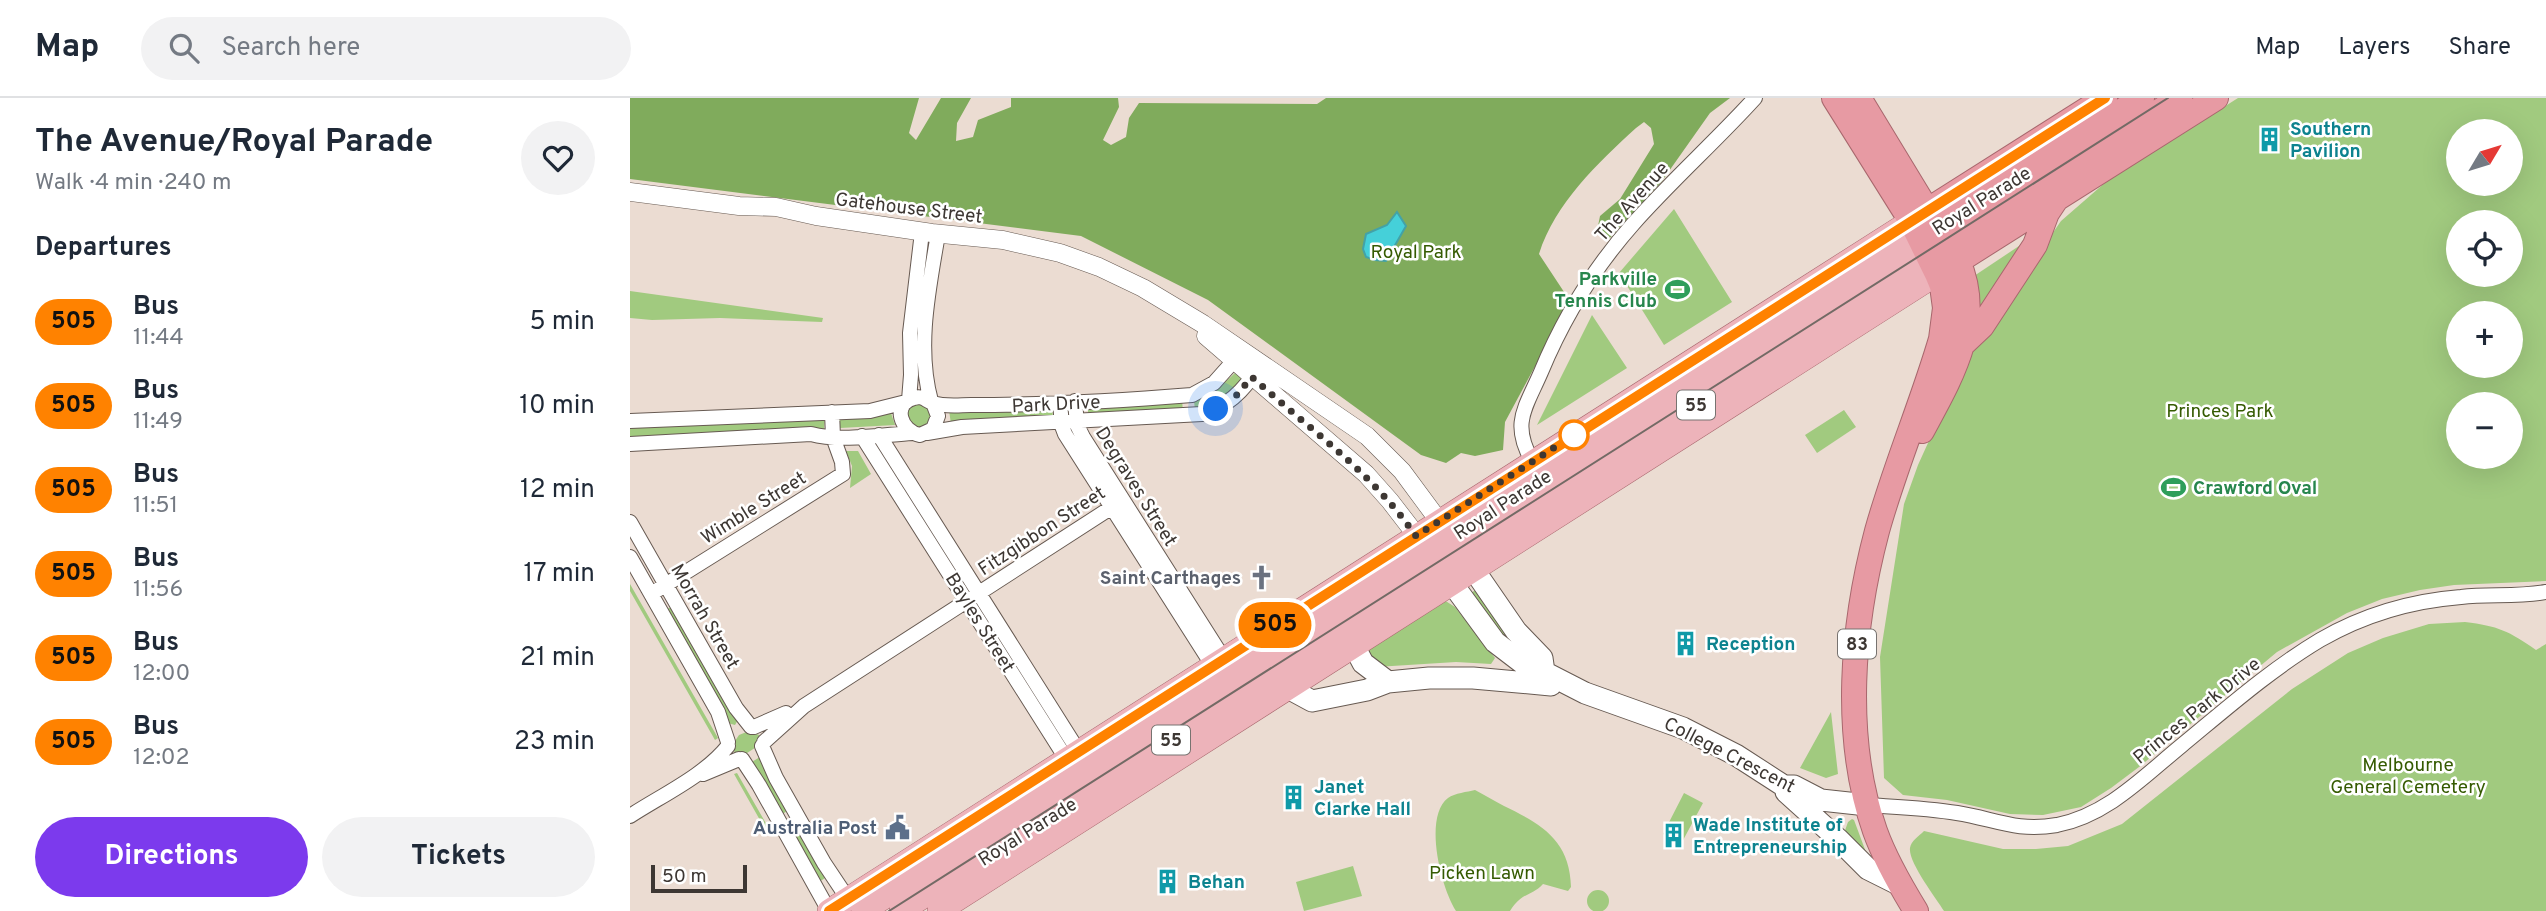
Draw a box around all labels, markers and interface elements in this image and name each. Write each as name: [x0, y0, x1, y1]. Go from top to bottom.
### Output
search box: [141, 17, 631, 80]
text: Map: [35, 27, 99, 69]
icon: search: [165, 29, 203, 67]
text: Search here: [221, 32, 360, 65]
text: Map: [2255, 33, 2300, 63]
text: Layers: [2338, 33, 2410, 63]
text: Share: [2448, 33, 2511, 63]
place label: Southern Pavilion: [2290, 118, 2371, 164]
north arrow: [2446, 119, 2524, 196]
map controls: [2446, 119, 2523, 469]
button: heart: [521, 121, 595, 195]
text: The Avenue/Royal Parade: [35, 122, 433, 164]
building icon: Southern Pavilion: [2256, 125, 2284, 153]
street label: The Avenue: [1590, 157, 1675, 247]
street label: Royal Parade: [1928, 162, 2036, 241]
text: Walk · 4 min · 240 m: [35, 169, 231, 198]
street label: Gatehouse Street: [834, 188, 984, 230]
button: locate: [2446, 210, 2523, 287]
text: Departures: [35, 232, 172, 265]
park label: Royal Park: [1371, 241, 1462, 265]
place label: Parkville Tennis Club: [1555, 268, 1657, 314]
sports icon: Parkville Tennis Club: [1663, 275, 1691, 303]
text: Bus: [133, 291, 179, 324]
button: +: [2446, 301, 2523, 378]
text: 5 min: [529, 306, 595, 339]
text: 505: [51, 307, 96, 337]
text: 11:44: [133, 324, 184, 353]
text: Bus: [133, 375, 179, 408]
text: 10 min: [519, 390, 595, 423]
road number: 55: [1677, 390, 1715, 419]
text: 505: [51, 391, 96, 421]
street label: Park Drive: [1011, 391, 1101, 419]
your location: [1198, 391, 1233, 426]
button: −: [2446, 392, 2523, 469]
park label: Princes Park: [2166, 400, 2274, 424]
text: 11:49: [133, 408, 183, 437]
unlabelled marker: [1559, 420, 1589, 450]
street label: Degraves Street: [1089, 423, 1182, 551]
text: Bus: [133, 459, 179, 492]
street label: Royal Parade: [1450, 465, 1557, 546]
street label: Wimble Street: [697, 467, 811, 551]
sports icon: Crawford Oval: [2159, 473, 2187, 501]
text: 12 min: [520, 474, 595, 507]
text: 505: [51, 475, 96, 505]
place label: Crawford Oval: [2193, 477, 2317, 501]
street label: Fitzgibbon Street: [974, 482, 1110, 582]
text: 11:51: [133, 492, 178, 521]
text: Bus: [133, 543, 179, 576]
text: 17 min: [523, 558, 595, 591]
text: 505: [51, 559, 96, 589]
street label: Morrah Street: [664, 560, 744, 674]
church icon: Saint Carthages: [1247, 563, 1275, 591]
place label: Saint Carthages: [1100, 567, 1241, 591]
street label: Bayles Street: [939, 569, 1020, 677]
text: 11:56: [133, 576, 183, 605]
line badge: 505: [1235, 602, 1315, 648]
text: 505: [1252, 610, 1298, 640]
text: Bus: [133, 627, 179, 660]
building icon: Reception: [1672, 629, 1700, 657]
road number: 83: [1838, 630, 1876, 658]
place label: Reception: [1706, 633, 1795, 657]
text: 21 min: [520, 642, 595, 675]
text: 505: [51, 643, 96, 673]
street label: Princes Park Drive: [2129, 653, 2266, 770]
text: 12:00: [133, 660, 190, 689]
text: Bus: [133, 711, 179, 744]
street label: College Crescent: [1659, 712, 1799, 799]
text: 23 min: [514, 726, 595, 759]
road number: 55: [1152, 726, 1190, 754]
text: 505: [51, 727, 96, 757]
text: 12:02: [133, 744, 190, 773]
park label: Melbourne General Cemetery: [2330, 754, 2486, 800]
place label: Janet Clarke Hall: [1314, 776, 1411, 822]
building icon: Janet Clarke Hall: [1280, 783, 1308, 811]
street label: Royal Parade: [974, 793, 1082, 872]
public building icon: Australia Post: [883, 813, 911, 841]
place label: Wade Institute of Entrepreneurship: [1693, 814, 1847, 860]
button: Directions: [35, 817, 308, 897]
button: Tickets: [322, 817, 595, 897]
place label: Australia Post: [753, 817, 877, 841]
building icon: Wade Institute of Entrepreneurship: [1659, 821, 1687, 849]
scale bar: [651, 862, 747, 894]
park label: Picken Lawn: [1429, 862, 1535, 886]
text: 50 m: [662, 865, 707, 889]
building icon: Behan: [1154, 867, 1182, 895]
place label: Behan: [1188, 871, 1245, 895]

